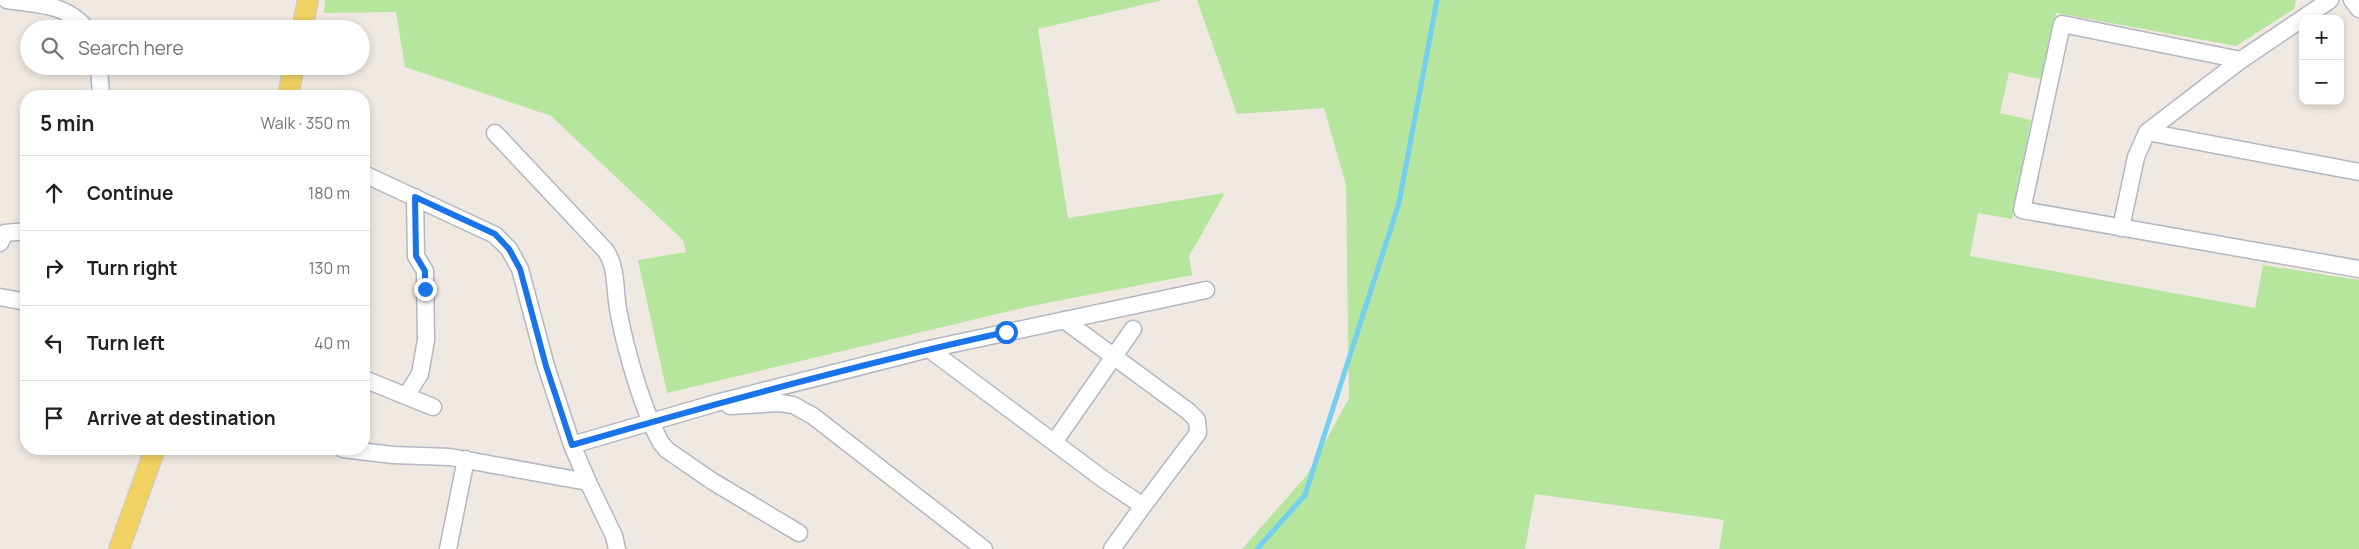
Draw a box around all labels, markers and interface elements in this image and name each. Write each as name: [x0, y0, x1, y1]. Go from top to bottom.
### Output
map controls: [2299, 15, 2344, 105]
button: +: [2299, 15, 2344, 60]
search box: [20, 20, 370, 75]
icon: search: [38, 34, 66, 62]
text: Search here: [78, 35, 184, 61]
button: −: [2299, 60, 2344, 105]
text: 5 min: [40, 109, 94, 137]
text: Walk · 350 m: [261, 112, 350, 134]
icon: ahead: [40, 179, 68, 207]
text: Continue: [87, 180, 173, 206]
text: 180 m: [308, 182, 350, 204]
icon: right: [40, 254, 68, 282]
text: Turn right: [87, 255, 177, 281]
text: 130 m: [308, 257, 350, 279]
route end: [414, 278, 437, 301]
route start: [995, 321, 1018, 344]
icon: left: [40, 329, 68, 357]
text: Turn left: [87, 330, 165, 356]
text: 40 m: [314, 332, 350, 354]
icon: arrive: [40, 404, 68, 432]
text: Arrive at destination: [87, 405, 276, 431]

